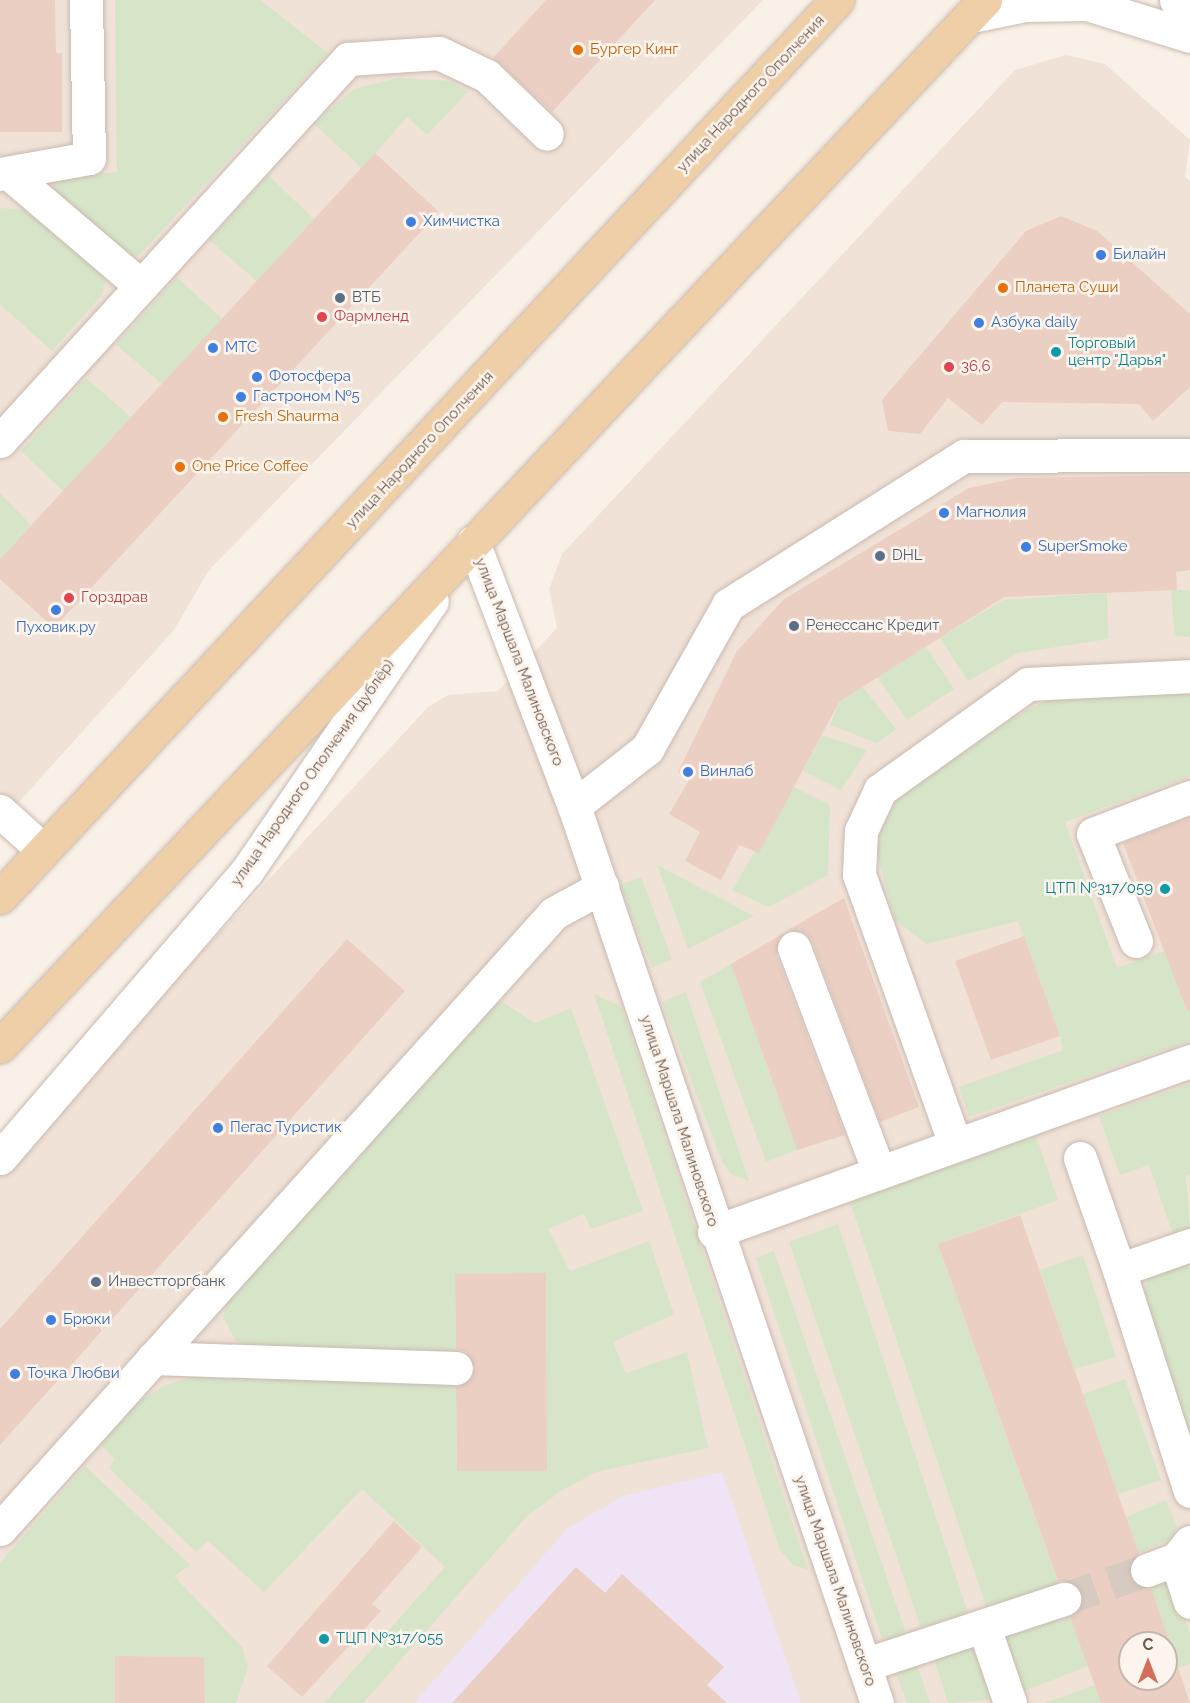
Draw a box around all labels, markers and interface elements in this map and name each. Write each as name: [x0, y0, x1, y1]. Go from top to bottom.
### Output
street label: улица Народного Ополчения: [674, 12, 828, 176]
place label: Бургер Кинг: [590, 41, 678, 59]
marker: Бургер Кинг: [571, 43, 585, 57]
place label: Химчистка: [423, 213, 500, 231]
marker: Химчистка: [404, 215, 418, 229]
place label: Билайн: [1113, 246, 1166, 264]
marker: Билайн: [1094, 248, 1108, 262]
place label: Планета Суши: [1015, 279, 1118, 297]
marker: Планета Суши: [996, 281, 1010, 295]
place label: ВТБ: [352, 289, 381, 307]
marker: ВТБ: [333, 291, 347, 305]
place label: Фармленд: [334, 308, 409, 326]
marker: Фармленд: [315, 310, 329, 324]
place label: Азбука daily: [991, 314, 1078, 332]
marker: Азбука daily: [972, 316, 986, 330]
place label: Торговый центр "Дарья": [1068, 334, 1166, 369]
place label: МТС: [225, 339, 257, 357]
marker: МТС: [206, 341, 220, 355]
marker: Торговый центр "Дарья": [1049, 345, 1063, 359]
place label: 36,6: [961, 358, 990, 376]
marker: 36,6: [942, 360, 956, 374]
place label: Фотосфера: [269, 368, 351, 386]
street label: улица Народного Ополчения: [343, 368, 497, 532]
marker: Фотосфера: [250, 370, 264, 384]
place label: Гастроном №5: [253, 388, 360, 406]
marker: Гастроном №5: [234, 390, 248, 404]
place label: Fresh Shaurma: [235, 408, 339, 426]
marker: Fresh Shaurma: [216, 410, 230, 424]
place label: One Price Coffee: [192, 458, 308, 476]
marker: One Price Coffee: [173, 460, 187, 474]
place label: Магнолия: [956, 504, 1026, 522]
marker: Магнолия: [937, 506, 951, 520]
place label: SuperSmoke: [1038, 538, 1128, 556]
marker: SuperSmoke: [1019, 540, 1033, 554]
place label: DHL: [892, 547, 923, 565]
marker: DHL: [873, 549, 887, 563]
street label: улица Маршала Малиновского: [471, 555, 567, 769]
place label: Горздрав: [81, 589, 148, 607]
marker: Горздрав: [62, 591, 76, 605]
marker: Пуховик.ру: [49, 603, 63, 617]
place label: Ренессанс Кредит: [806, 617, 939, 635]
place label: Пуховик.ру: [16, 619, 96, 637]
marker: Ренессанс Кредит: [787, 619, 801, 633]
street label: улица Народного Ополчения (дублёр): [228, 656, 398, 890]
place label: Винлаб: [700, 763, 753, 781]
marker: Винлаб: [681, 765, 695, 779]
place label: ЦТП №317/059: [1044, 880, 1153, 898]
marker: ЦТП №317/059: [1158, 882, 1172, 896]
street label: улица Маршала Малиновского: [636, 1013, 722, 1229]
place label: Пегас Туристик: [230, 1119, 342, 1137]
marker: Пегас Туристик: [211, 1121, 225, 1135]
place label: Инвестторгбанк: [108, 1273, 226, 1291]
marker: Инвестторгбанк: [89, 1275, 103, 1289]
place label: Брюки: [63, 1311, 110, 1329]
marker: Брюки: [44, 1313, 58, 1327]
place label: Точка Любви: [27, 1365, 120, 1383]
marker: Точка Любви: [8, 1367, 22, 1381]
street label: улица Маршала Малиновского: [790, 1473, 880, 1689]
place label: ТЦП №317/055: [336, 1630, 444, 1648]
north arrow: [1118, 1631, 1178, 1691]
marker: ТЦП №317/055: [317, 1632, 331, 1646]
text: С: [1143, 1635, 1153, 1654]

